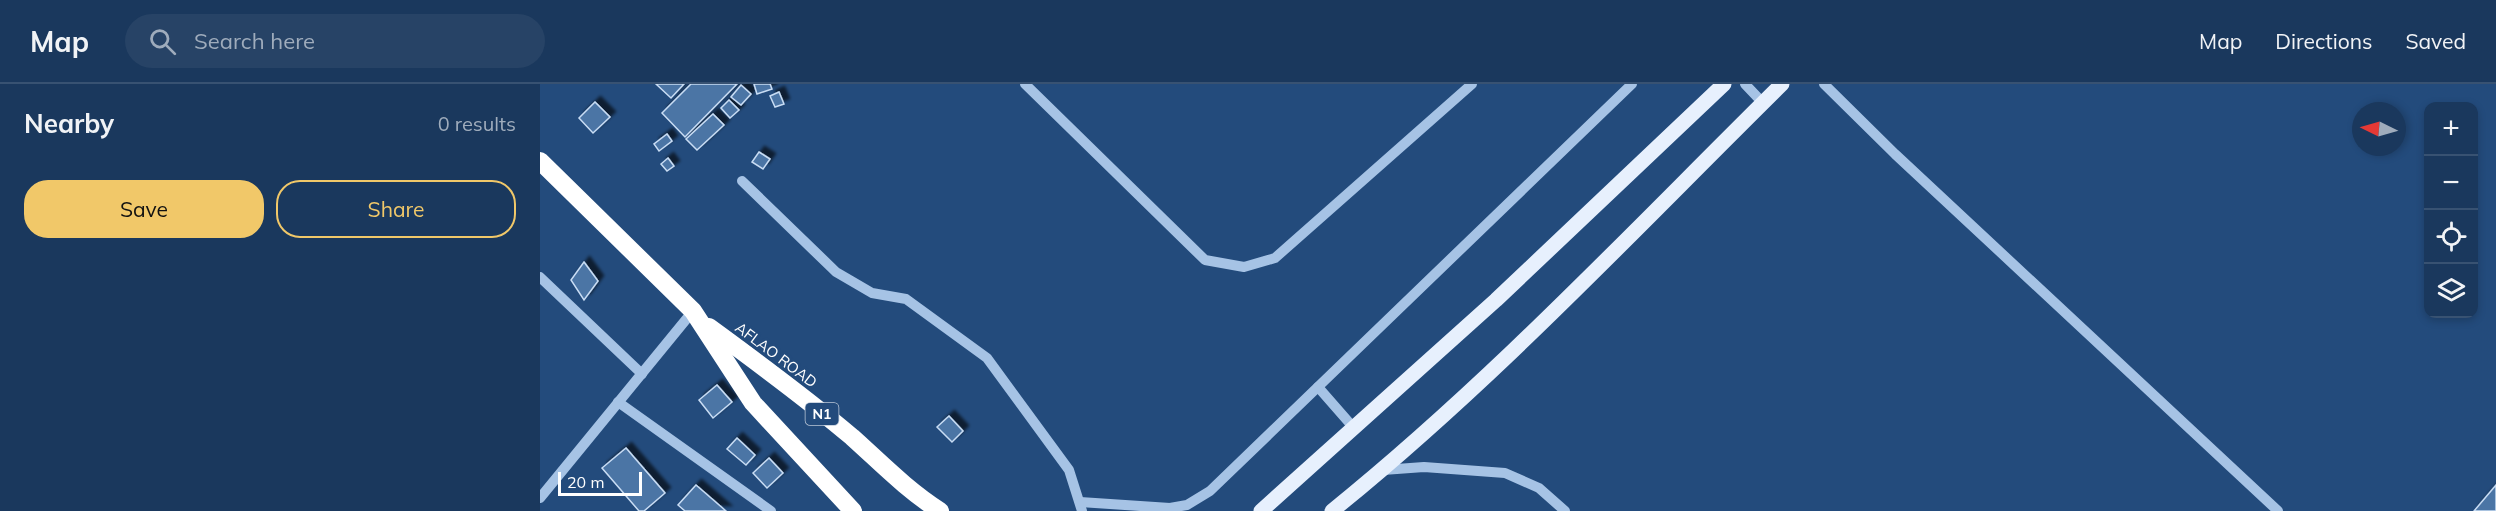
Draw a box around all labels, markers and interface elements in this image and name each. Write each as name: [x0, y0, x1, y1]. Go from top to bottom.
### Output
search box: [125, 14, 545, 68]
text: Map: [30, 24, 89, 59]
icon: search: [146, 25, 179, 58]
text: Search here: [194, 27, 315, 55]
text: Map: [2199, 28, 2242, 54]
text: Directions: [2275, 28, 2372, 54]
text: Saved: [2405, 28, 2466, 54]
north arrow: [2352, 102, 2406, 156]
map controls: [2424, 102, 2478, 318]
button: +: [2424, 102, 2478, 156]
text: Nearby: [24, 107, 114, 140]
text: 0 results: [438, 111, 516, 136]
button: −: [2424, 156, 2478, 210]
button: Save: [24, 180, 264, 238]
button: Share: [276, 180, 516, 238]
button: locate: [2424, 210, 2478, 264]
button: layers: [2424, 264, 2478, 318]
street label: AFLAO ROAD: [732, 318, 821, 392]
road number: N1: [806, 403, 838, 425]
scale bar: [558, 469, 642, 496]
text: 20 m: [567, 472, 604, 492]

